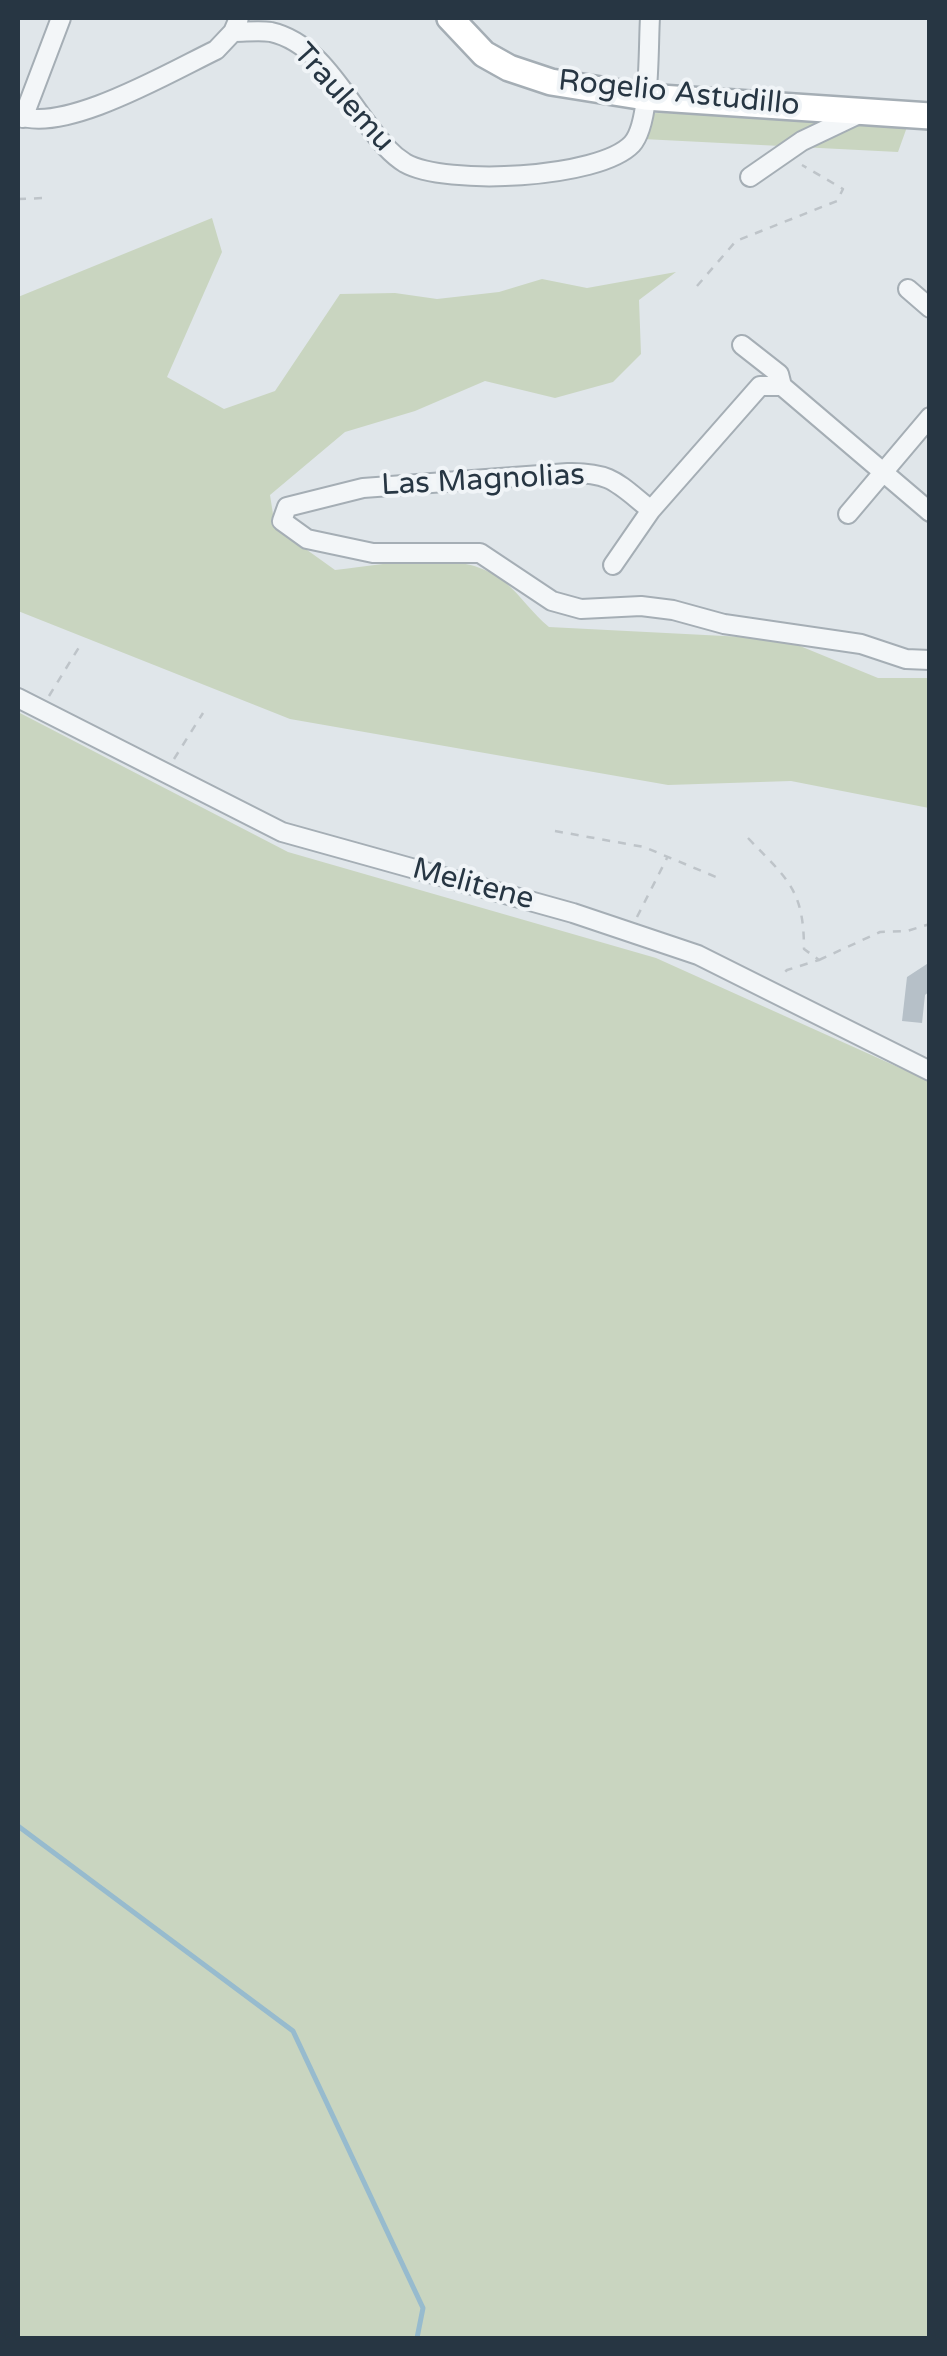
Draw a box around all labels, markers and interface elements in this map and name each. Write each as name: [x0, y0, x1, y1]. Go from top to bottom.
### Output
street label: Traulemu: [285, 36, 401, 160]
street label: Rogelio Astudillo: [557, 63, 801, 125]
street label: Las Magnolias: [380, 458, 586, 504]
street label: Melitene: [408, 852, 538, 918]

